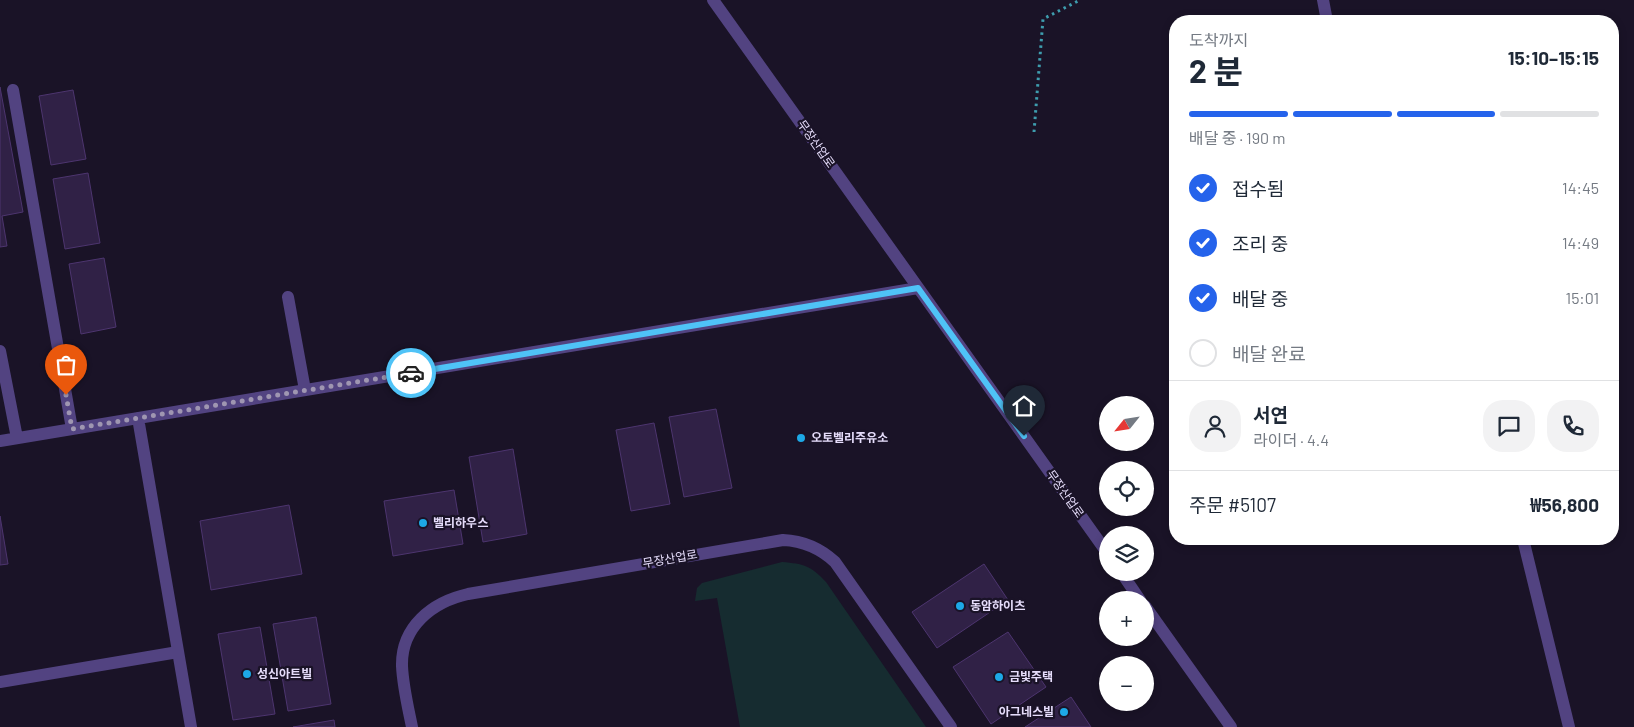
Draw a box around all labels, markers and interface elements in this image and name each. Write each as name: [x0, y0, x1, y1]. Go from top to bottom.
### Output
text: 도착까지: [1189, 30, 1248, 49]
text: 15:10–15:15: [1508, 46, 1599, 69]
text: 2 분: [1189, 51, 1243, 89]
street label: 무장산업로: [795, 117, 838, 170]
text: 배달 중 · 190 m: [1189, 128, 1286, 147]
icon: check: [1189, 174, 1217, 202]
text: 접수됨: [1232, 177, 1284, 200]
text: 14:45: [1562, 178, 1599, 197]
icon: check: [1189, 229, 1217, 257]
text: 조리 중: [1232, 232, 1288, 255]
text: 14:49: [1562, 233, 1599, 252]
icon: check: [1189, 284, 1217, 312]
text: 배달 중: [1232, 287, 1288, 310]
text: 15:01: [1566, 288, 1599, 307]
text: 배달 완료: [1232, 342, 1306, 365]
pin: [45, 344, 87, 395]
courier: [386, 348, 436, 398]
icon: bag: [52, 351, 80, 379]
icon: car: [397, 359, 425, 387]
pin: [1003, 385, 1045, 436]
icon: home: [1010, 392, 1038, 420]
north arrow: [1099, 396, 1154, 451]
map controls: [1099, 396, 1154, 711]
button: person: [1189, 400, 1241, 452]
button: chat: [1483, 400, 1535, 452]
button: phone: [1547, 400, 1599, 452]
text: 서연: [1253, 403, 1288, 426]
place label: 오토벨리주유소: [811, 430, 888, 444]
text: 라이더 · 4.4: [1253, 430, 1329, 449]
marker: 오토벨리주유소: [795, 432, 807, 444]
button: locate: [1099, 461, 1154, 516]
street label: 무장산업로: [1044, 467, 1087, 520]
text: 주문 #5107: [1189, 493, 1276, 516]
text: ₩56,800: [1530, 493, 1599, 516]
place label: 벨리하우스: [433, 515, 488, 529]
marker: 벨리하우스: [417, 517, 429, 529]
button: layers: [1099, 526, 1154, 581]
street label: 무장산업로: [641, 546, 698, 570]
button: +: [1099, 591, 1154, 646]
place label: 동암하이츠: [970, 598, 1025, 612]
marker: 동암하이츠: [954, 600, 966, 612]
button: −: [1099, 656, 1154, 711]
place label: 성신아트빌: [257, 666, 312, 680]
marker: 성신아트빌: [241, 668, 253, 680]
place label: 금빛주택: [1009, 669, 1053, 683]
marker: 금빛주택: [993, 671, 1005, 683]
place label: 아그네스빌: [999, 704, 1054, 718]
marker: 아그네스빌: [1058, 706, 1070, 718]

